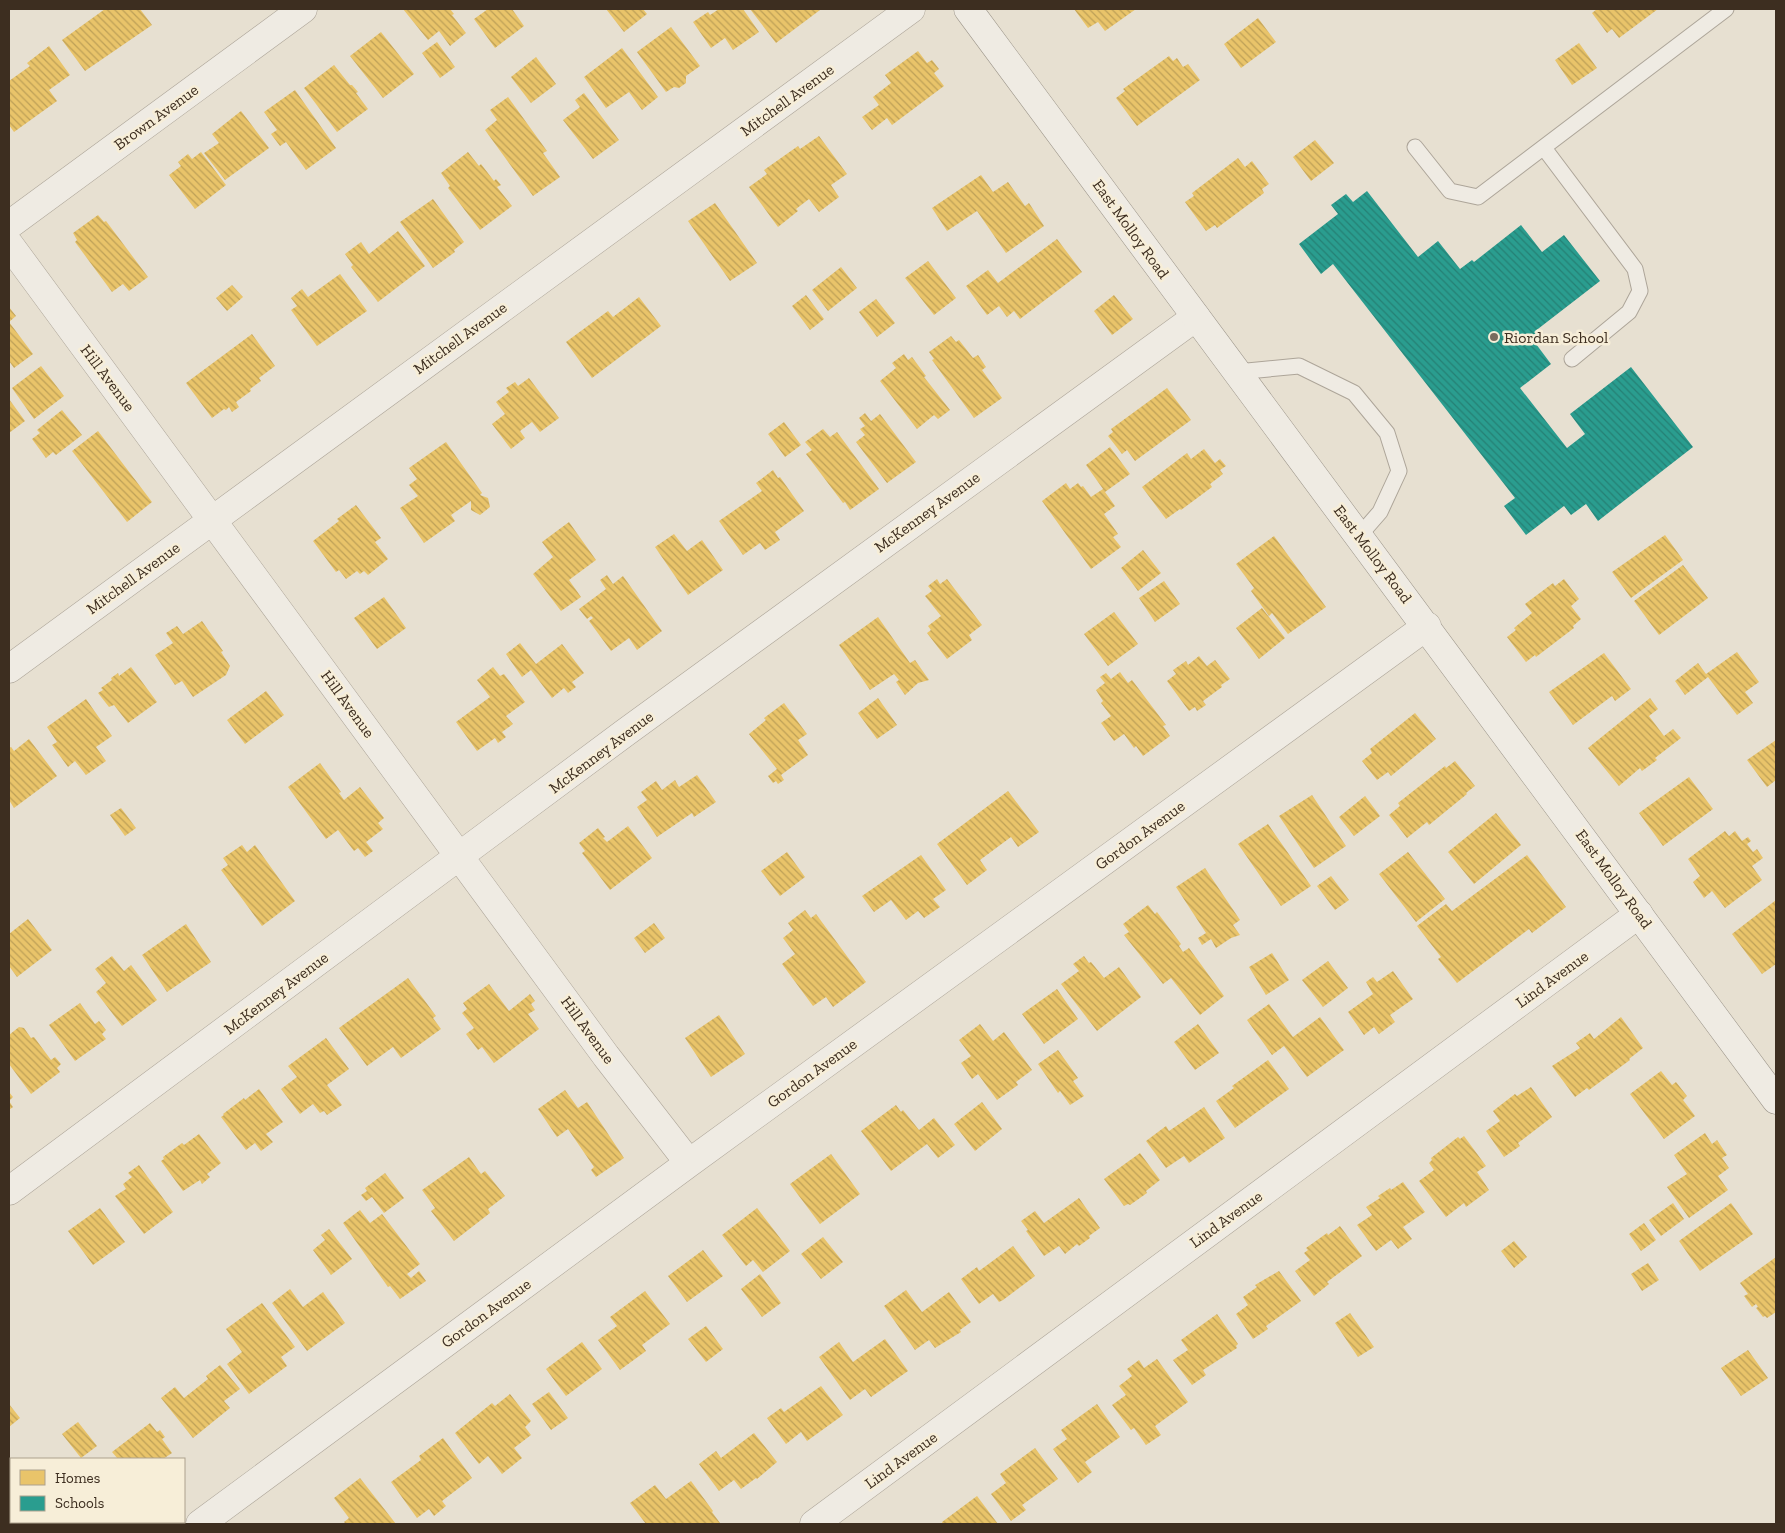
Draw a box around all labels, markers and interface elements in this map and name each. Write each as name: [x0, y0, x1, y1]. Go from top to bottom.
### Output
street label: Mitchell Avenue: [737, 60, 837, 140]
street label: Brown Avenue: [110, 80, 202, 154]
street label: East Molloy Road: [1089, 176, 1173, 282]
street label: Mitchell Avenue: [410, 298, 510, 378]
place label: Riordan School: [1504, 328, 1608, 347]
marker: Riordan School: [1488, 331, 1500, 343]
street label: Hill Avenue: [77, 341, 139, 415]
street label: McKenney Avenue: [871, 467, 983, 557]
street label: East Molloy Road: [1330, 501, 1416, 607]
street label: Mitchell Avenue: [83, 538, 183, 618]
street label: Hill Avenue: [317, 666, 379, 742]
street label: McKenney Avenue: [545, 707, 657, 797]
street label: Gordon Avenue: [1092, 796, 1188, 874]
street label: East Molloy Road: [1572, 826, 1656, 932]
street label: Lind Avenue: [1512, 946, 1592, 1012]
street label: McKenney Avenue: [220, 948, 332, 1038]
street label: Hill Avenue: [557, 992, 619, 1068]
street label: Gordon Avenue: [764, 1034, 860, 1112]
street label: Lind Avenue: [1186, 1186, 1266, 1252]
street label: Gordon Avenue: [438, 1274, 534, 1352]
street label: Lind Avenue: [861, 1427, 941, 1493]
legend: [10, 1458, 185, 1523]
text: Homes: [55, 1469, 100, 1487]
text: Schools: [55, 1494, 104, 1512]

